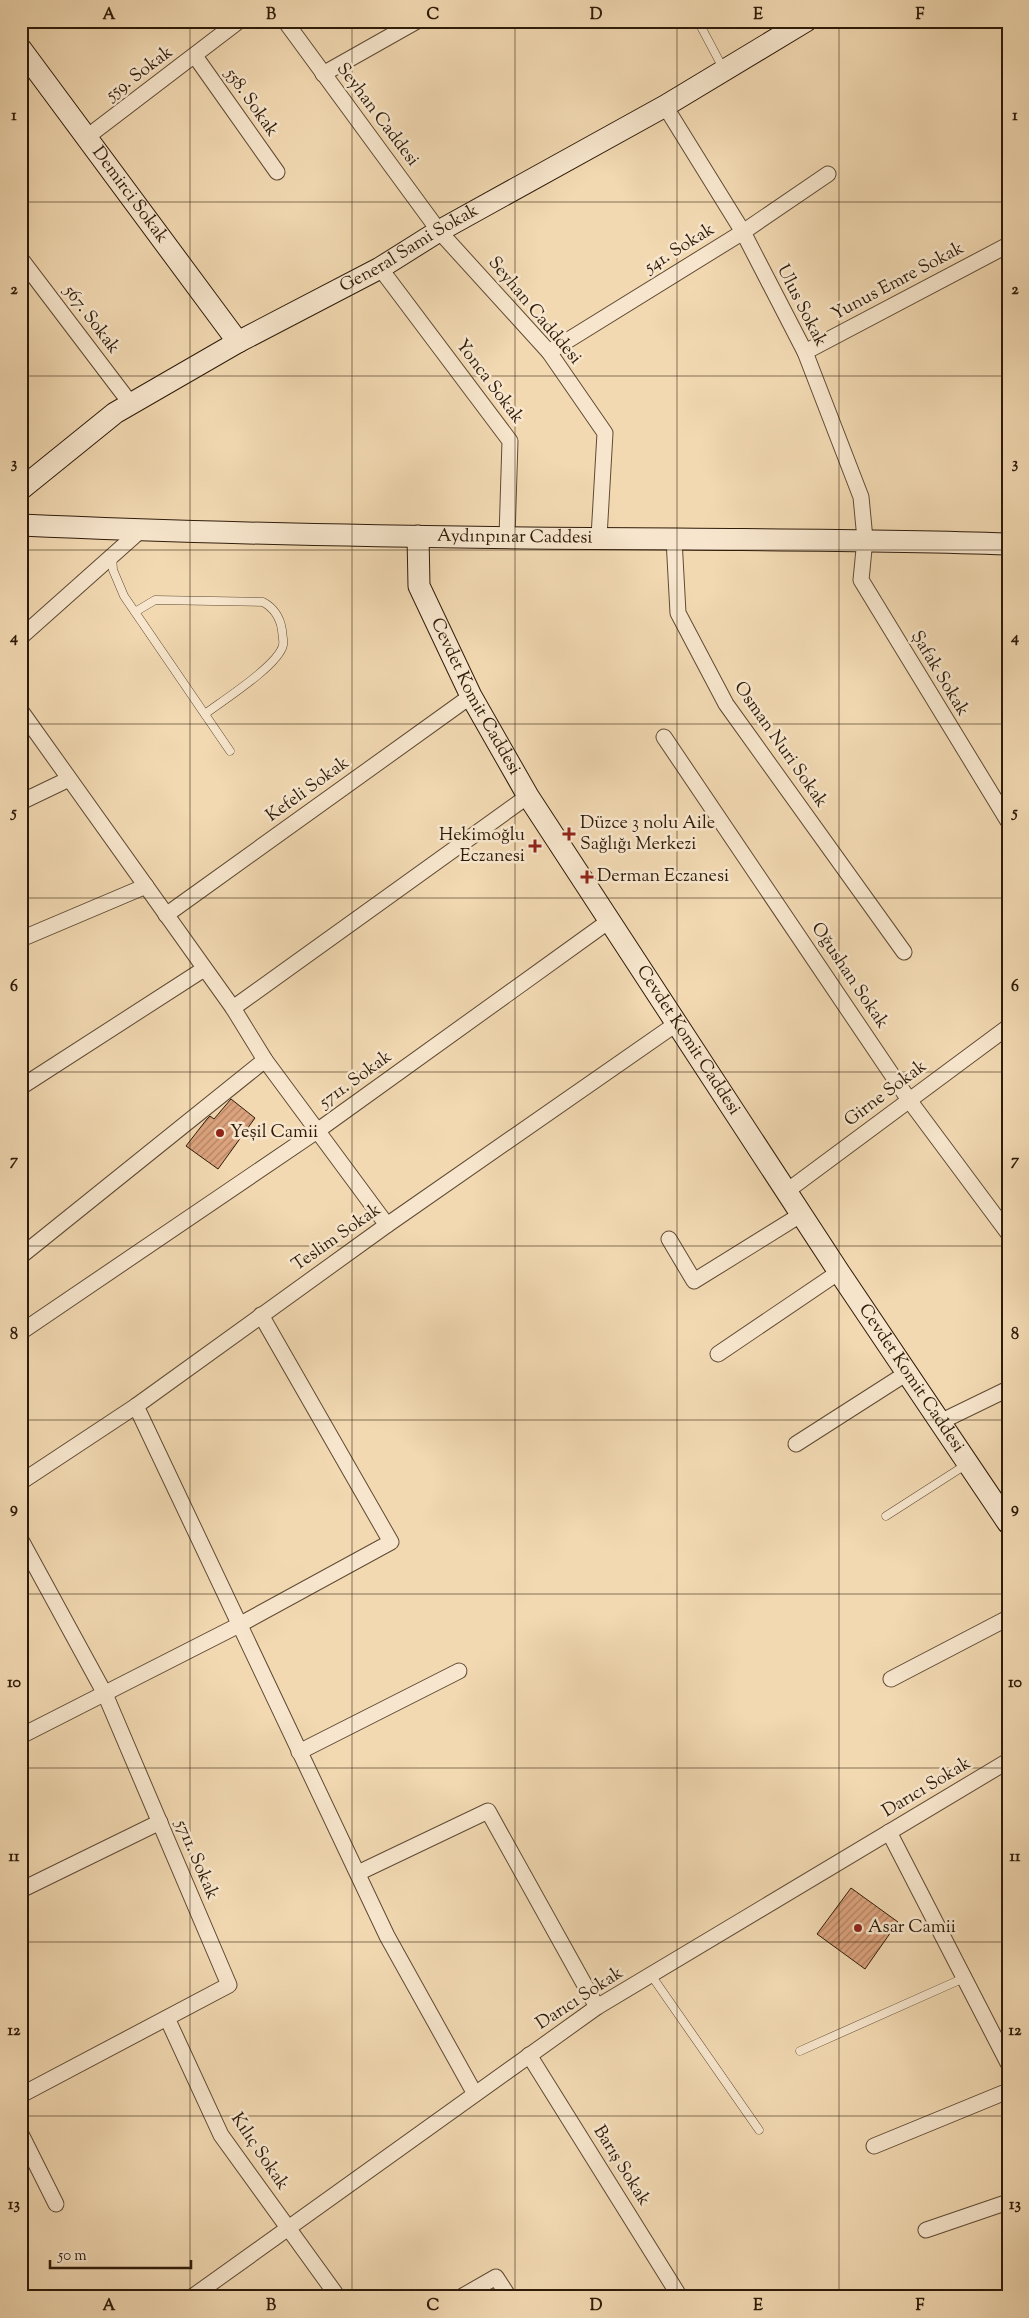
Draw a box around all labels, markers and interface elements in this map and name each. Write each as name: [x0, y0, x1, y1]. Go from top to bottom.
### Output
text: A: [103, 4, 116, 27]
text: B: [266, 4, 276, 27]
text: C: [427, 4, 440, 27]
text: D: [590, 4, 603, 27]
text: E: [753, 4, 763, 27]
text: F: [916, 4, 925, 27]
street label: 559. Sokak: [100, 40, 179, 108]
street label: Seyhan Caddesi: [329, 58, 425, 172]
street label: 558. Sokak: [217, 63, 284, 143]
text: 1: [11, 105, 17, 128]
text: 1: [1012, 105, 1018, 128]
street label: Demirci Sokak: [85, 141, 174, 249]
street label: General Sami Sokak: [335, 198, 484, 300]
street label: 541. Sokak: [639, 217, 720, 281]
street label: Yunus Emre Sokak: [827, 236, 969, 328]
street label: Seyhan Cadddesi: [481, 251, 587, 371]
street label: Ulus Sokak: [769, 260, 833, 352]
text: 2: [10, 279, 18, 302]
street label: 567. Sokak: [56, 279, 126, 360]
text: 2: [1011, 279, 1019, 302]
street label: Yonca Sokak: [449, 334, 530, 430]
text: 3: [11, 453, 18, 476]
text: 3: [1012, 453, 1019, 476]
street label: Aydınpınar Caddesi: [437, 524, 593, 552]
street label: Cevdet Komit Caddesi: [423, 614, 527, 780]
street label: Şafak Sokak: [903, 626, 975, 722]
text: 4: [9, 627, 18, 650]
text: 4: [1010, 627, 1019, 650]
street label: Osman Nuri Sokak: [727, 677, 833, 814]
street label: Kefeli Sokak: [261, 751, 355, 829]
text: 5: [9, 802, 17, 825]
text: 5: [1010, 802, 1018, 825]
place label: Düzce 3 nolu Aile Sağlığı Merkezi: [580, 811, 715, 858]
place label: Hekimoğlu Eczanesi: [439, 823, 525, 870]
marker: Düzce 3 nolu Aile Sağlığı Merkezi: [562, 827, 576, 841]
marker: Hekimoğlu Eczanesi: [529, 840, 541, 852]
place label: Derman Eczanesi: [597, 864, 729, 890]
marker: Derman Eczanesi: [581, 871, 593, 883]
street label: Oğushan Sokak: [804, 918, 894, 1035]
street label: Cevdet Komit Caddesi: [629, 961, 746, 1121]
text: 6: [10, 976, 18, 999]
text: 6: [1011, 976, 1019, 999]
street label: 5711. Sokak: [313, 1045, 398, 1116]
street label: Girne Sokak: [839, 1054, 933, 1134]
place label: Yeşil Camii: [230, 1120, 318, 1146]
marker: Yeşil Camii: [214, 1127, 226, 1139]
text: 7: [10, 1150, 19, 1173]
text: 7: [1011, 1150, 1020, 1173]
street label: Teslim Sokak: [287, 1197, 387, 1278]
street label: Cevdet Komit Caddesi: [851, 1299, 970, 1458]
text: 8: [10, 1324, 18, 1347]
text: 8: [1011, 1324, 1019, 1347]
text: 9: [10, 1498, 18, 1521]
text: 9: [1011, 1498, 1019, 1521]
text: 10: [7, 1672, 21, 1695]
text: 10: [1008, 1672, 1022, 1695]
street label: Darıcı Sokak: [878, 1751, 977, 1825]
street label: 5711. Sokak: [167, 1815, 224, 1904]
text: 11: [9, 1846, 20, 1869]
text: 11: [1010, 1846, 1021, 1869]
place label: Asar Camii: [868, 1915, 956, 1941]
marker: Asar Camii: [852, 1922, 864, 1934]
street label: Darıcı Sokak: [531, 1961, 629, 2037]
text: 12: [8, 2020, 21, 2043]
text: 12: [1009, 2020, 1022, 2043]
street label: Kılıç Sokak: [223, 2108, 295, 2196]
street label: Barış Sokak: [586, 2121, 656, 2211]
text: 13: [8, 2194, 20, 2217]
text: 13: [1009, 2194, 1021, 2217]
scale bar: [50, 2238, 191, 2270]
text: 50 m: [57, 2246, 87, 2267]
text: A: [103, 2295, 116, 2318]
text: B: [266, 2295, 276, 2318]
text: C: [427, 2295, 440, 2318]
text: D: [590, 2295, 603, 2318]
text: E: [753, 2295, 763, 2318]
text: F: [916, 2295, 925, 2318]

